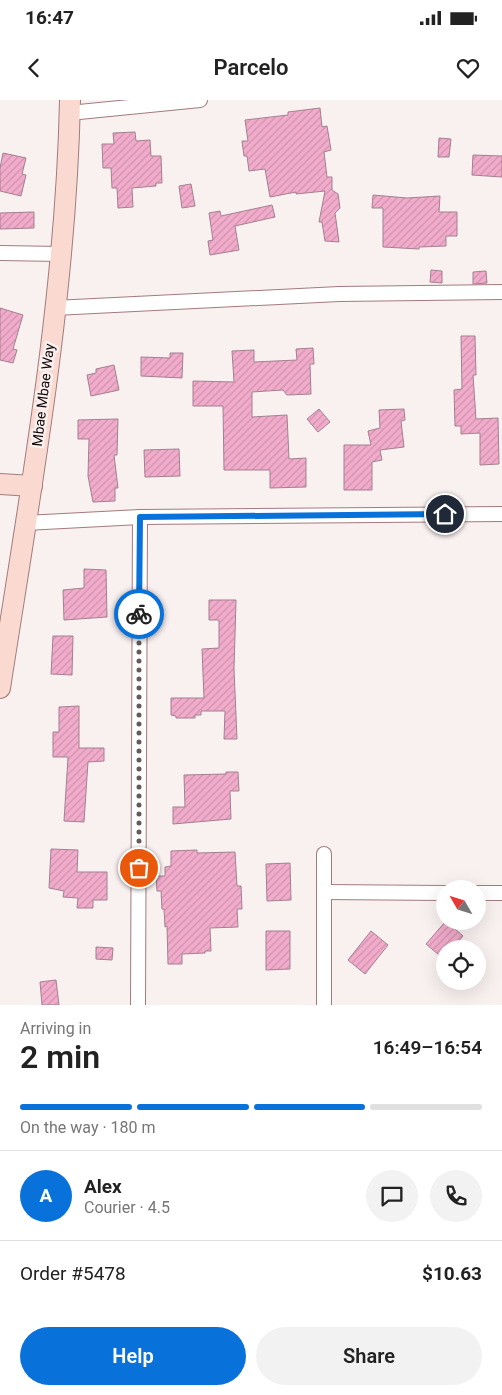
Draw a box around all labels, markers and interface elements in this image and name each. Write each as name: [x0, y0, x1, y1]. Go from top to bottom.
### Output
text: 16:47: [25, 6, 74, 29]
icon: back: [20, 54, 48, 82]
icon: heart: [454, 54, 482, 82]
text: Parcelo: [213, 55, 289, 80]
street label: Mbae Mbae Way: [29, 342, 57, 447]
pin: [424, 493, 466, 535]
icon: home: [431, 500, 459, 528]
courier: [114, 589, 164, 639]
icon: bike: [125, 600, 153, 628]
pin: [118, 847, 160, 889]
icon: bag: [125, 854, 153, 882]
north arrow: [436, 880, 486, 930]
map controls: [436, 880, 486, 990]
button: locate: [436, 940, 486, 990]
text: Arriving in: [20, 1019, 91, 1038]
text: 16:49–16:54: [373, 1036, 482, 1059]
text: 2 min: [20, 1038, 100, 1076]
text: On the way · 180 m: [20, 1118, 156, 1137]
button: chat: [366, 1170, 418, 1222]
button: phone: [430, 1170, 482, 1222]
text: Alex: [84, 1175, 122, 1198]
text: A: [40, 1184, 52, 1207]
text: Courier · 4.5: [84, 1198, 170, 1217]
text: Order #5478: [20, 1262, 126, 1285]
text: $10.63: [422, 1262, 482, 1285]
button: Help: [20, 1327, 246, 1385]
button: Share: [256, 1327, 482, 1385]

